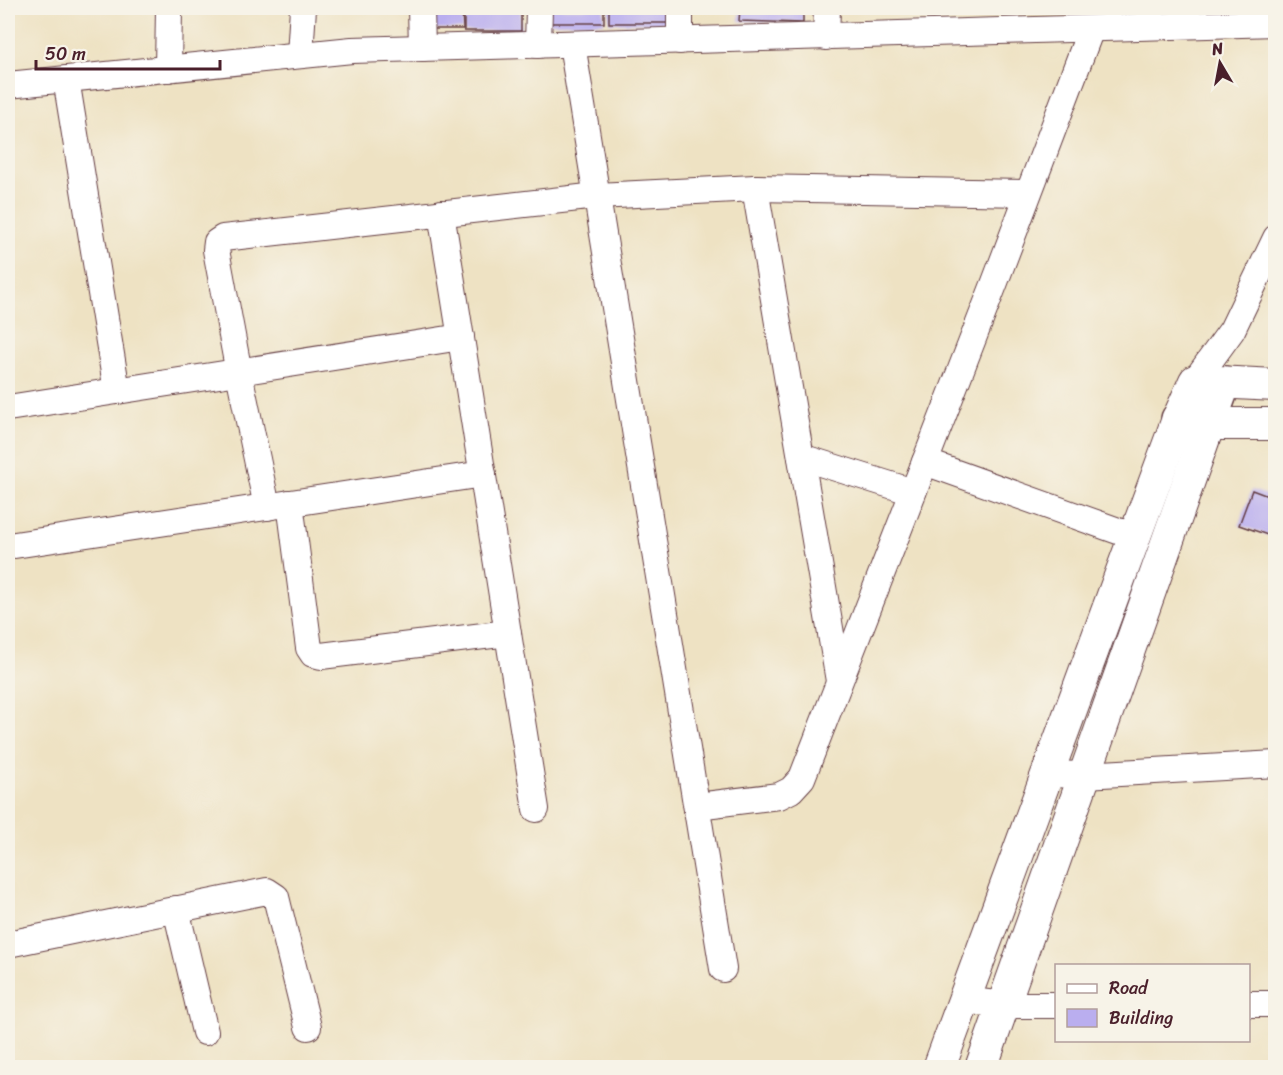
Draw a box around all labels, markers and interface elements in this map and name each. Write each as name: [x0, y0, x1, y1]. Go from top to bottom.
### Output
scale bar: [36, 33, 220, 71]
north arrow: [1190, 33, 1250, 93]
text: N: [1209, 33, 1226, 64]
text: 50 m: [45, 38, 86, 70]
legend: [1055, 964, 1250, 1042]
text: Road: [1109, 972, 1149, 1004]
text: Building: [1109, 1002, 1173, 1034]

